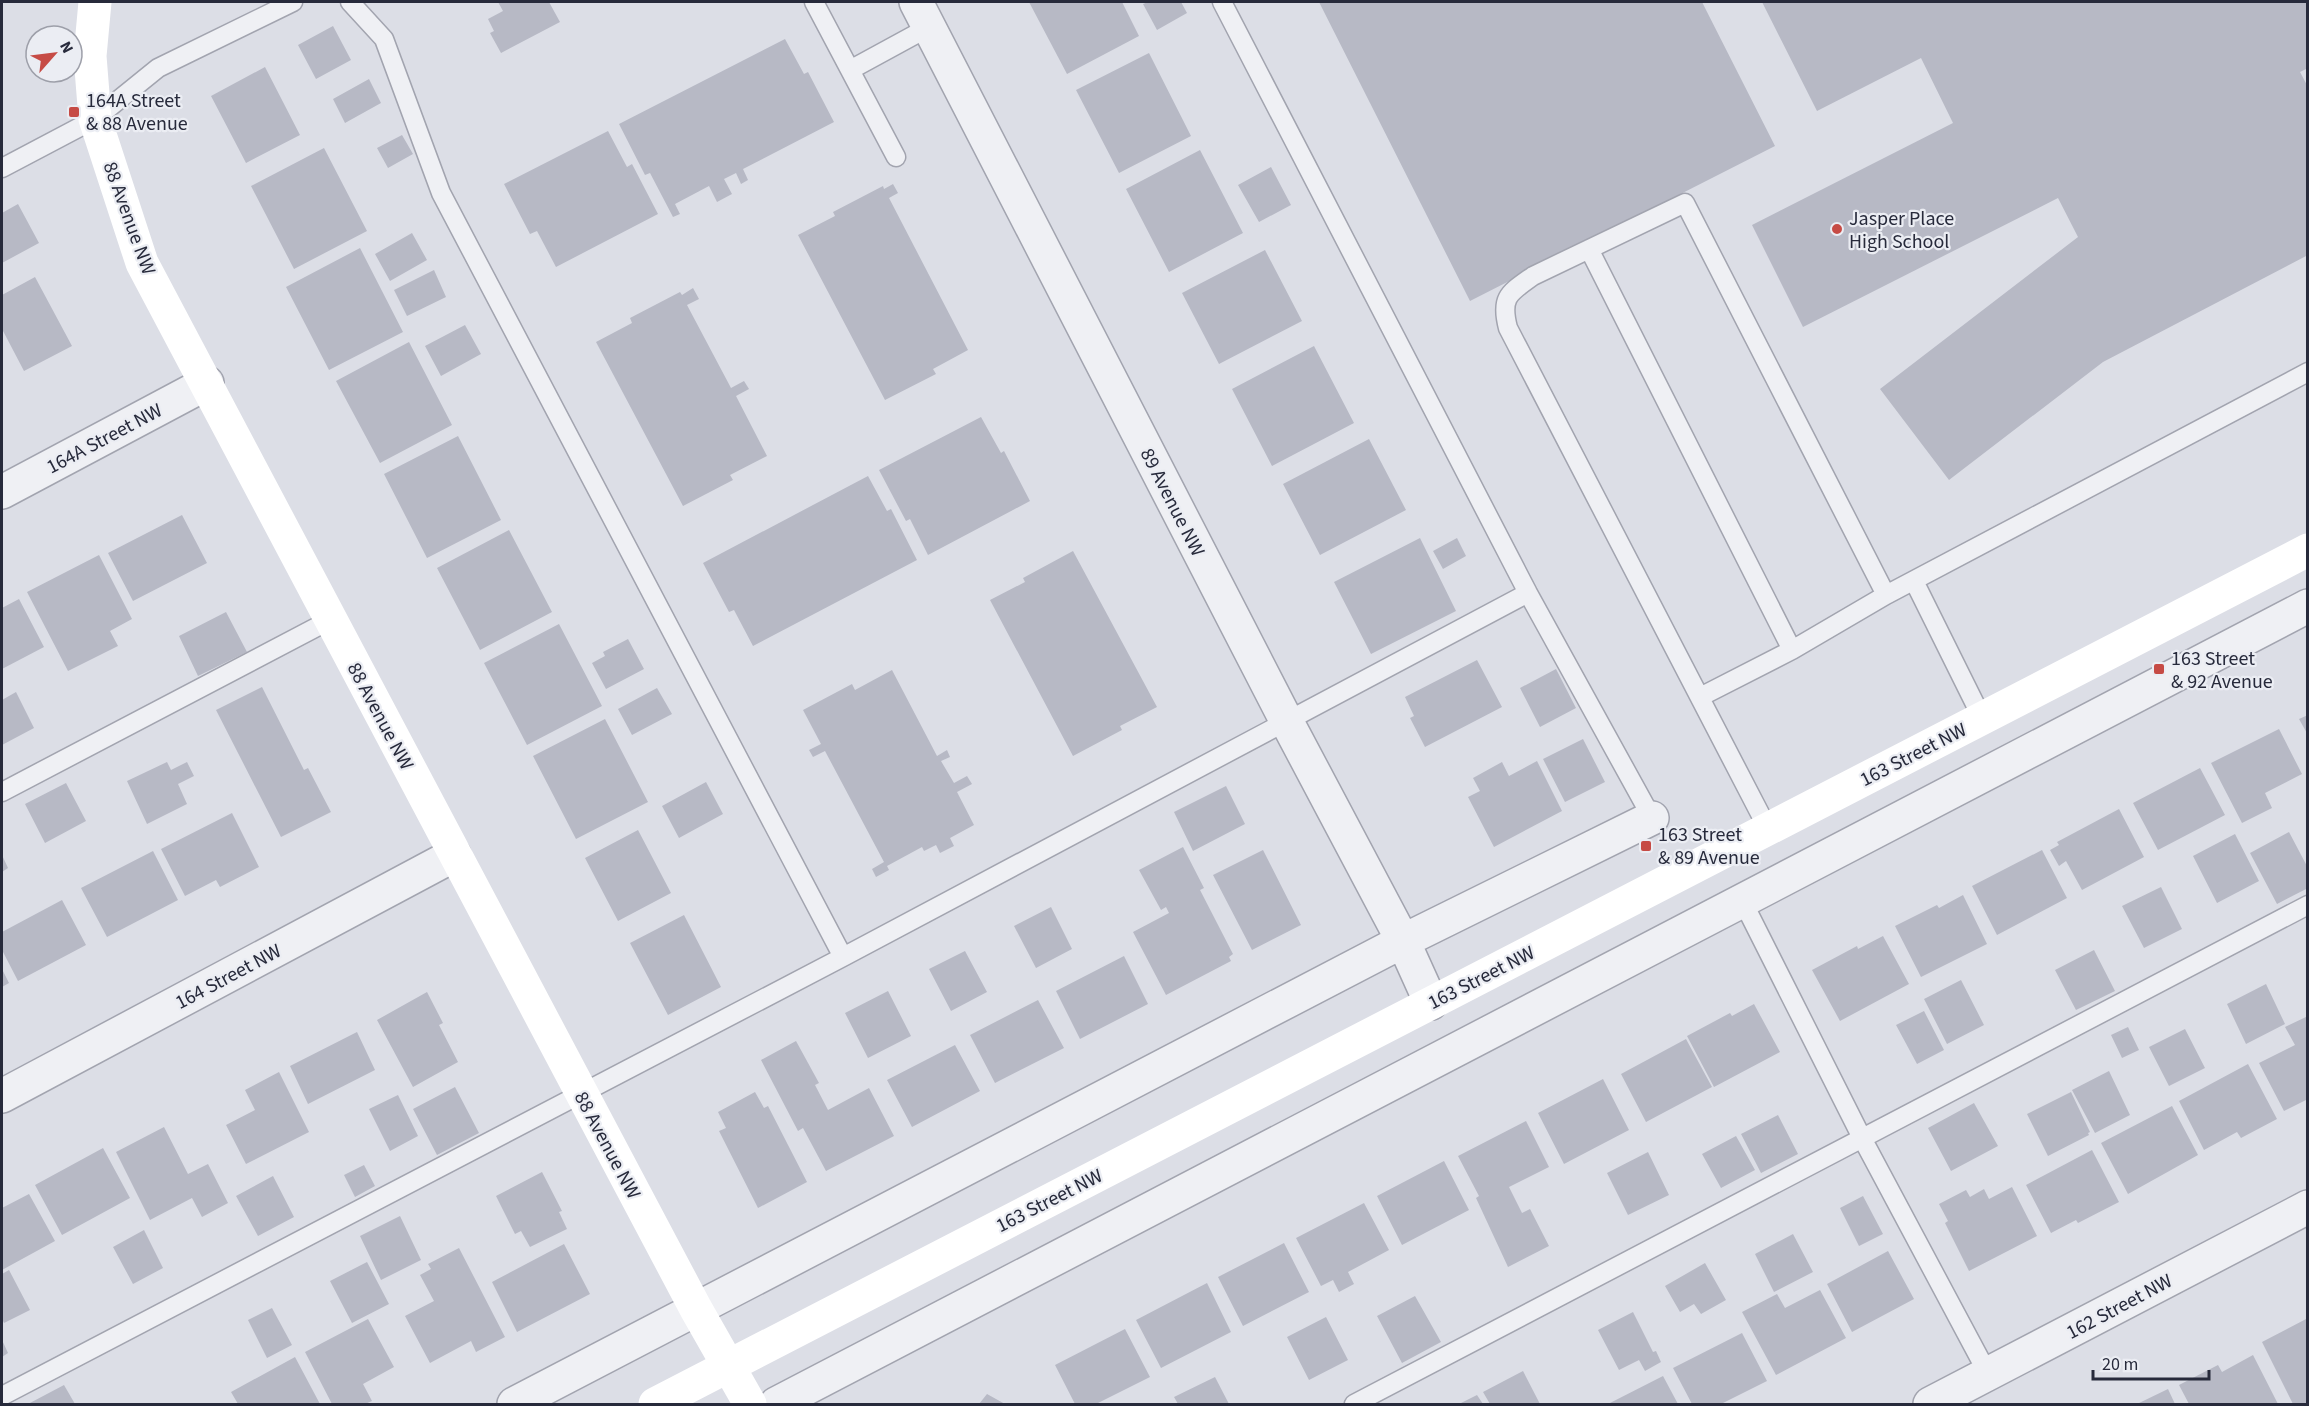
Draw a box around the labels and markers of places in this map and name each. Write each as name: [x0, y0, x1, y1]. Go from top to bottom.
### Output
place label: 164A Street & 88 Avenue: [86, 87, 188, 138]
marker: 164A Street & 88 Avenue: [67, 105, 81, 119]
place label: Jasper Place High School: [1849, 205, 1954, 256]
marker: Jasper Place High School: [1830, 222, 1844, 236]
place label: 163 Street & 92 Avenue: [2171, 645, 2273, 696]
marker: 163 Street & 92 Avenue: [2152, 662, 2166, 676]
place label: 163 Street & 89 Avenue: [1658, 821, 1760, 872]
marker: 163 Street & 89 Avenue: [1639, 839, 1653, 853]

